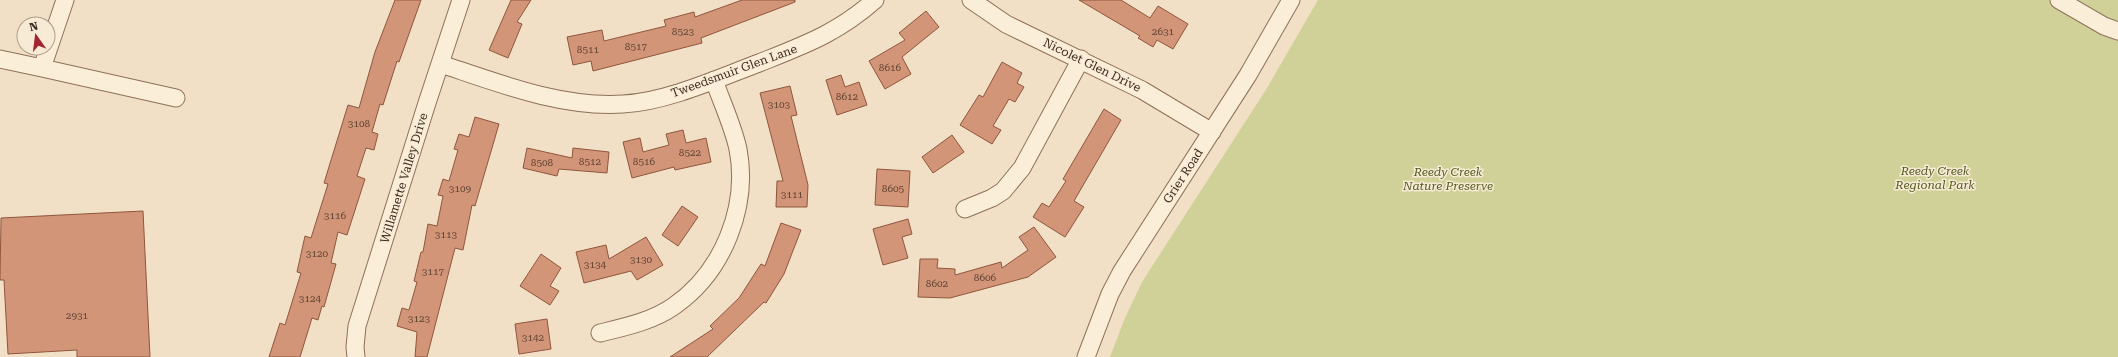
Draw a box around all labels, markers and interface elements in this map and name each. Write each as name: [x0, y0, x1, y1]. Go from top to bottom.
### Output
north arrow: [16, 16, 56, 56]
text: N: [28, 19, 40, 34]
house number: 8523: [672, 26, 695, 37]
house number: 2631: [1152, 26, 1175, 37]
street label: Nicolet Glen Drive: [1041, 35, 1144, 95]
house number: 8517: [625, 41, 648, 52]
street label: Tweedsmuir Glen Lane: [669, 41, 799, 100]
house number: 8511: [577, 44, 600, 55]
house number: 8616: [879, 62, 902, 73]
house number: 8612: [836, 91, 859, 102]
house number: 3103: [768, 99, 791, 110]
street label: Willamette Valley Drive: [377, 111, 431, 245]
house number: 3108: [348, 118, 371, 129]
street label: Grier Road: [1160, 146, 1206, 206]
house number: 8522: [679, 147, 702, 158]
house number: 8512: [579, 156, 602, 167]
house number: 8516: [633, 156, 656, 167]
house number: 8508: [531, 157, 554, 168]
park label: Reedy Creek Regional Park: [1894, 164, 1975, 192]
park label: Reedy Creek Nature Preserve: [1402, 165, 1493, 193]
house number: 3109: [449, 183, 472, 194]
house number: 8605: [882, 183, 905, 194]
house number: 3111: [781, 189, 804, 200]
house number: 3116: [324, 210, 347, 221]
house number: 3113: [435, 229, 458, 240]
house number: 3120: [306, 248, 329, 259]
house number: 3130: [630, 254, 653, 265]
house number: 3134: [584, 259, 607, 270]
house number: 3117: [422, 266, 445, 277]
house number: 8606: [974, 272, 997, 283]
house number: 8602: [926, 278, 949, 289]
house number: 3124: [299, 293, 322, 304]
house number: 2931: [66, 310, 89, 321]
house number: 3123: [408, 313, 431, 324]
house number: 3142: [522, 332, 545, 343]

